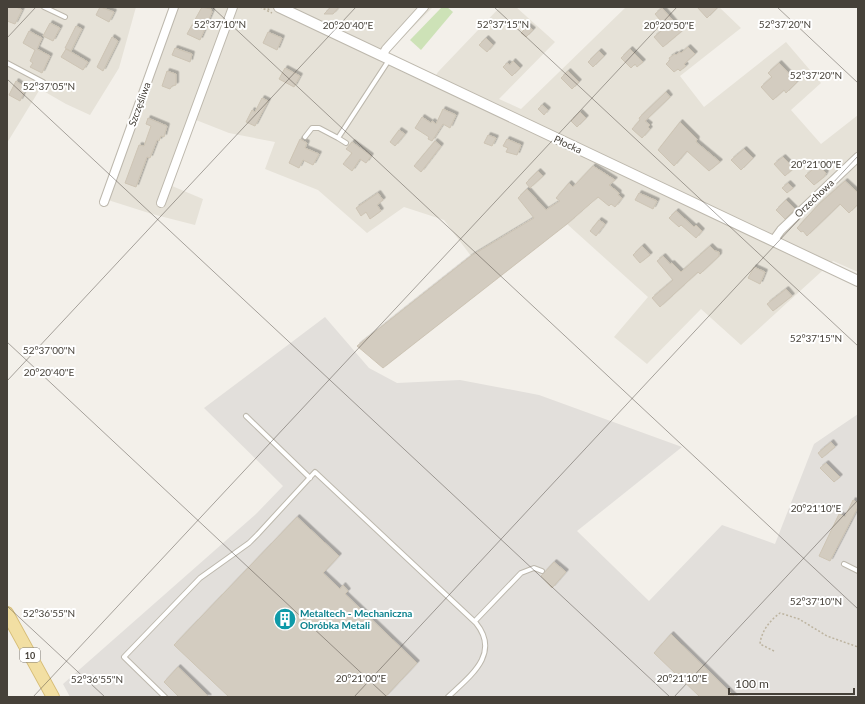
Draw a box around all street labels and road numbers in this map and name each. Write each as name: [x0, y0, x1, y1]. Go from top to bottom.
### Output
street label: Szczęśliwa: [125, 80, 153, 128]
street label: Płocka: [552, 132, 584, 156]
street label: Orzechowa: [792, 176, 836, 220]
road number: 10: [20, 648, 40, 662]

